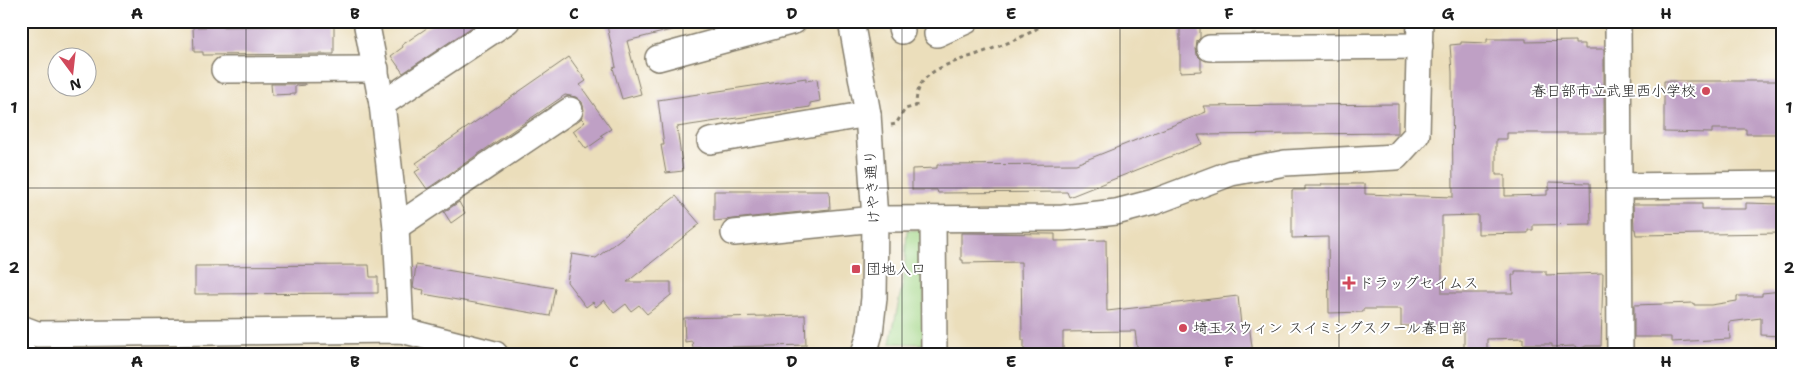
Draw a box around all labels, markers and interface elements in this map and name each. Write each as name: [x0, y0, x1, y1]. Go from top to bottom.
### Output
text: A: [131, 3, 143, 24]
text: B: [350, 3, 360, 24]
text: C: [569, 3, 579, 24]
text: D: [786, 3, 798, 24]
text: E: [1006, 3, 1016, 24]
text: F: [1224, 3, 1234, 24]
text: G: [1442, 3, 1455, 24]
text: H: [1660, 3, 1672, 24]
north arrow: [48, 48, 98, 98]
text: N: [68, 74, 83, 95]
place label: 春日部市立武里西小学校: [1531, 81, 1696, 101]
marker: 春日部市立武里西小学校: [1700, 85, 1712, 97]
text: 1: [10, 97, 18, 118]
text: 1: [1785, 97, 1793, 118]
street label: けやき通り: [860, 149, 884, 225]
text: 2: [8, 257, 20, 278]
text: 2: [1783, 257, 1795, 278]
place label: 団地入口: [866, 259, 926, 279]
marker: 団地入口: [850, 263, 862, 275]
place label: ドラッグセイムス: [1359, 273, 1478, 293]
marker: ドラッグセイムス: [1343, 277, 1355, 289]
place label: 埼玉スウィン スイミングスクール春日部: [1193, 318, 1466, 338]
marker: 埼玉スウィン スイミングスクール春日部: [1177, 322, 1189, 334]
text: A: [131, 351, 143, 372]
text: B: [350, 351, 360, 372]
text: C: [569, 351, 579, 372]
text: D: [786, 351, 798, 372]
text: E: [1006, 351, 1016, 372]
text: F: [1224, 351, 1234, 372]
text: G: [1442, 351, 1455, 372]
text: H: [1660, 351, 1672, 372]

